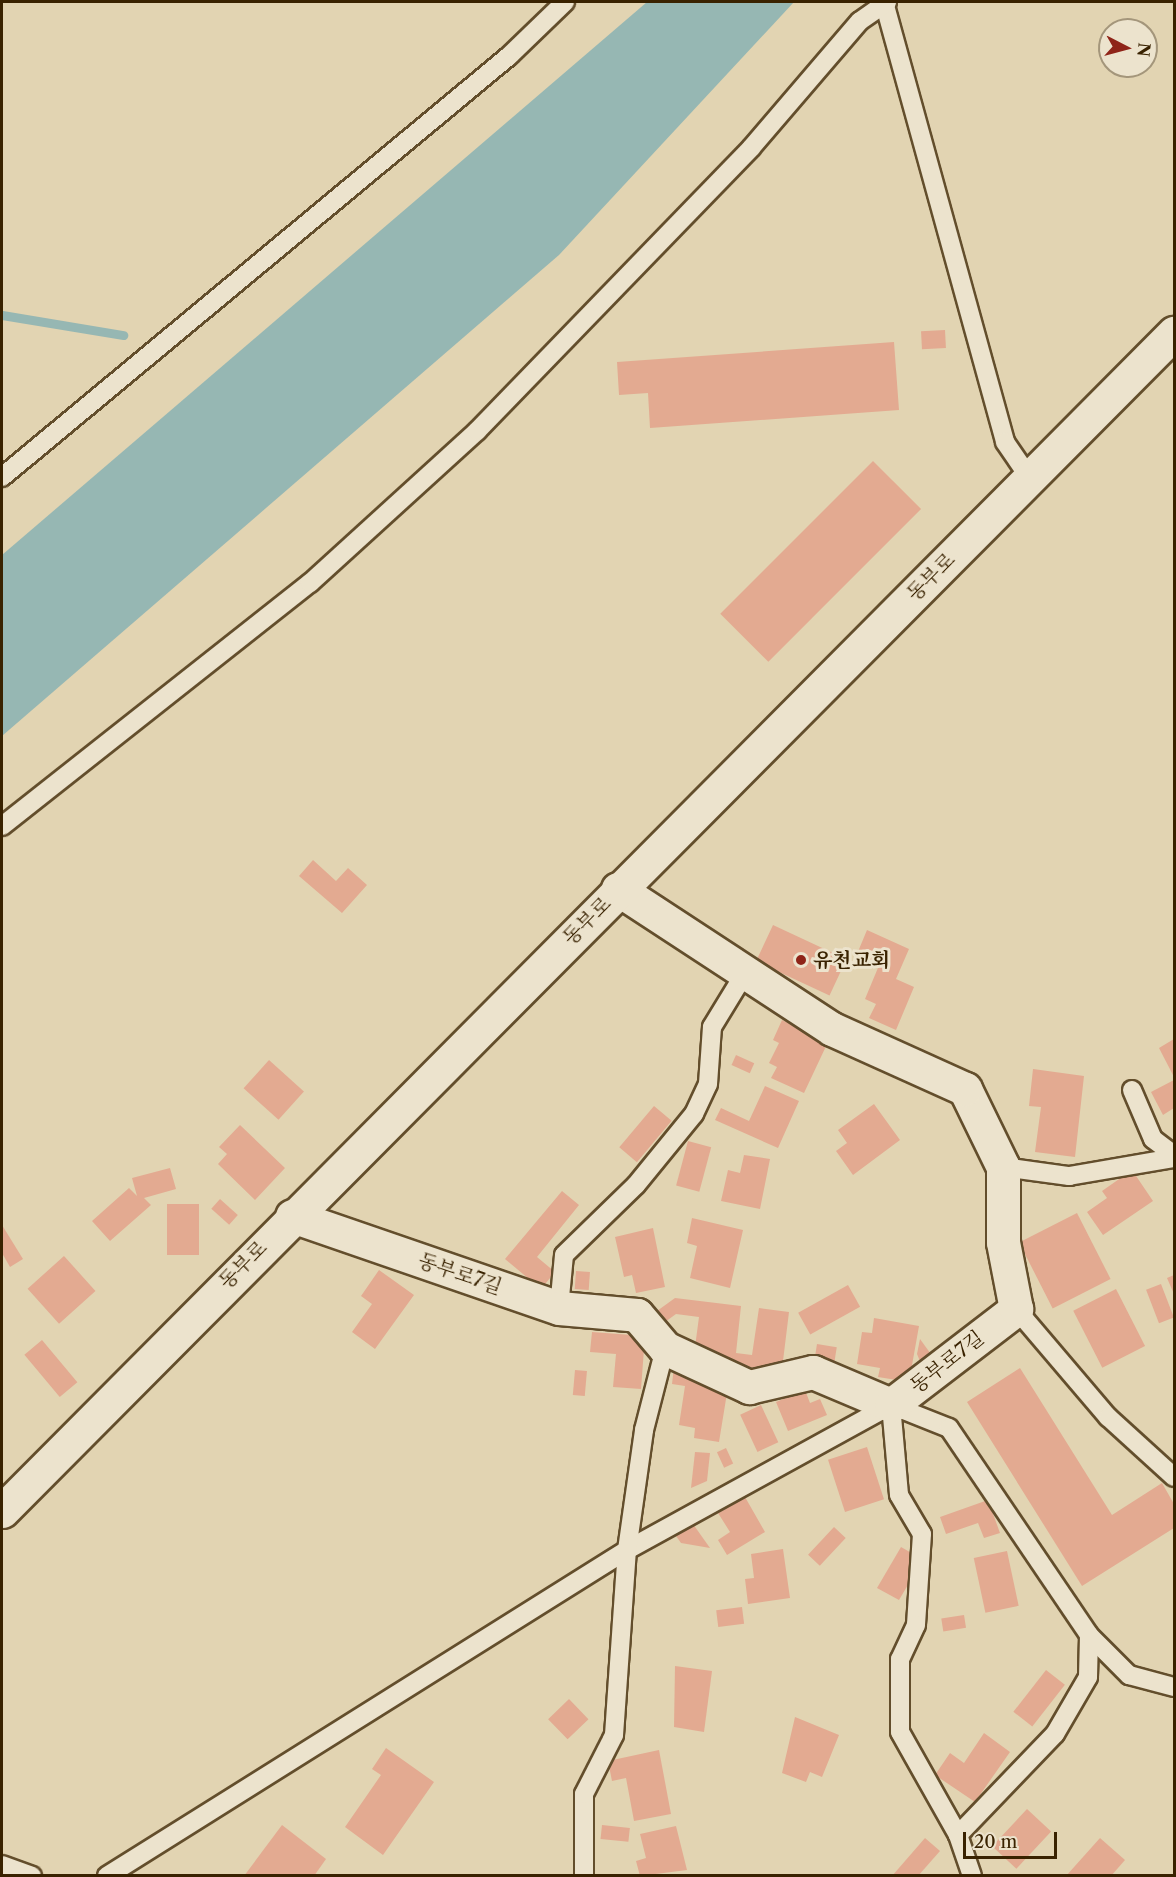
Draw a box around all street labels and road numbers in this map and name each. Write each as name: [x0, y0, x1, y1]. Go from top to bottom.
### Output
street label: 동부로: [902, 548, 960, 606]
street label: 동부로: [558, 892, 616, 950]
street label: 동부로: [214, 1236, 272, 1294]
street label: 동부로7길: [415, 1248, 505, 1300]
street label: 동부로7길: [905, 1326, 989, 1398]

